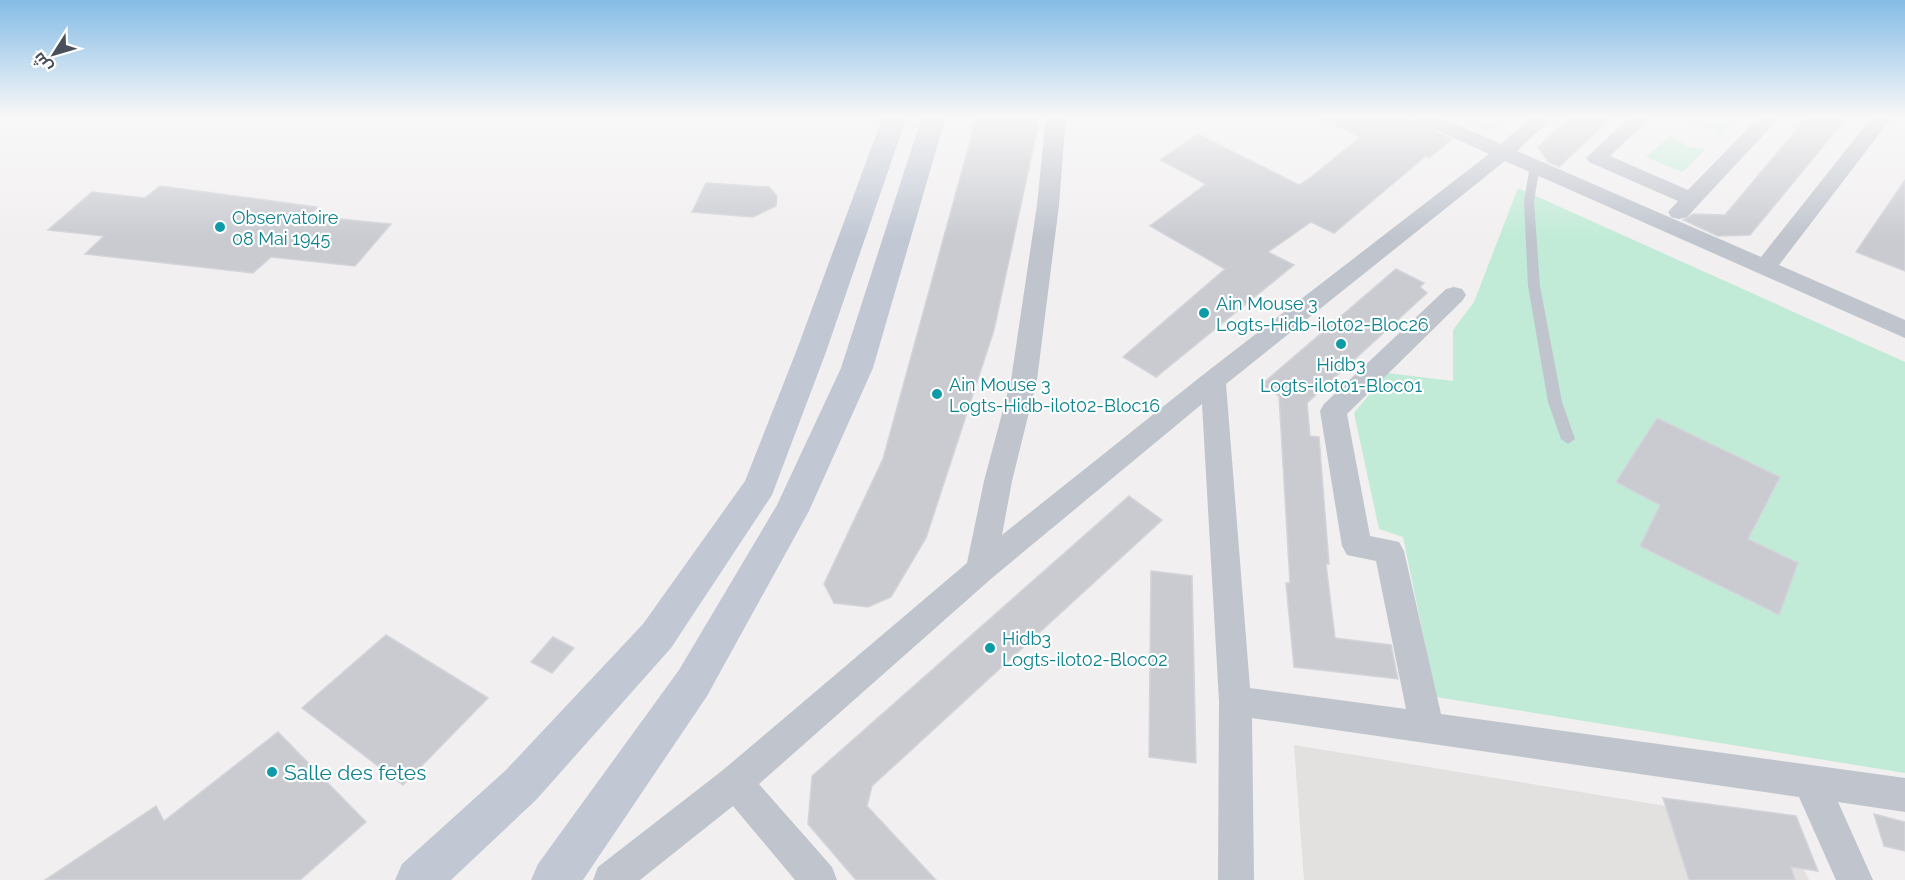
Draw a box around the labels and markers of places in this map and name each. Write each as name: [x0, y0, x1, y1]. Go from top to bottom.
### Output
place label: Observatoire 08 Mai 1945: [232, 207, 339, 249]
marker: Observatoire 08 Mai 1945: [213, 220, 227, 234]
place label: Ain Mouse 3 Logts-Hidb-ilot02-Bloc26: [1216, 293, 1429, 335]
marker: Ain Mouse 3 Logts-Hidb-ilot02-Bloc26: [1197, 306, 1211, 320]
marker: Hidb3 Logts-ilot01-Bloc01: [1334, 337, 1348, 351]
place label: Hidb3 Logts-ilot01-Bloc01: [1260, 354, 1422, 396]
place label: Ain Mouse 3 Logts-Hidb-ilot02-Bloc16: [949, 374, 1160, 416]
marker: Ain Mouse 3 Logts-Hidb-ilot02-Bloc16: [930, 387, 944, 401]
place label: Hidb3 Logts-ilot02-Bloc02: [1002, 628, 1168, 670]
marker: Hidb3 Logts-ilot02-Bloc02: [983, 641, 997, 655]
place label: Salle des fetes: [284, 760, 426, 785]
marker: Salle des fetes: [265, 765, 279, 779]

